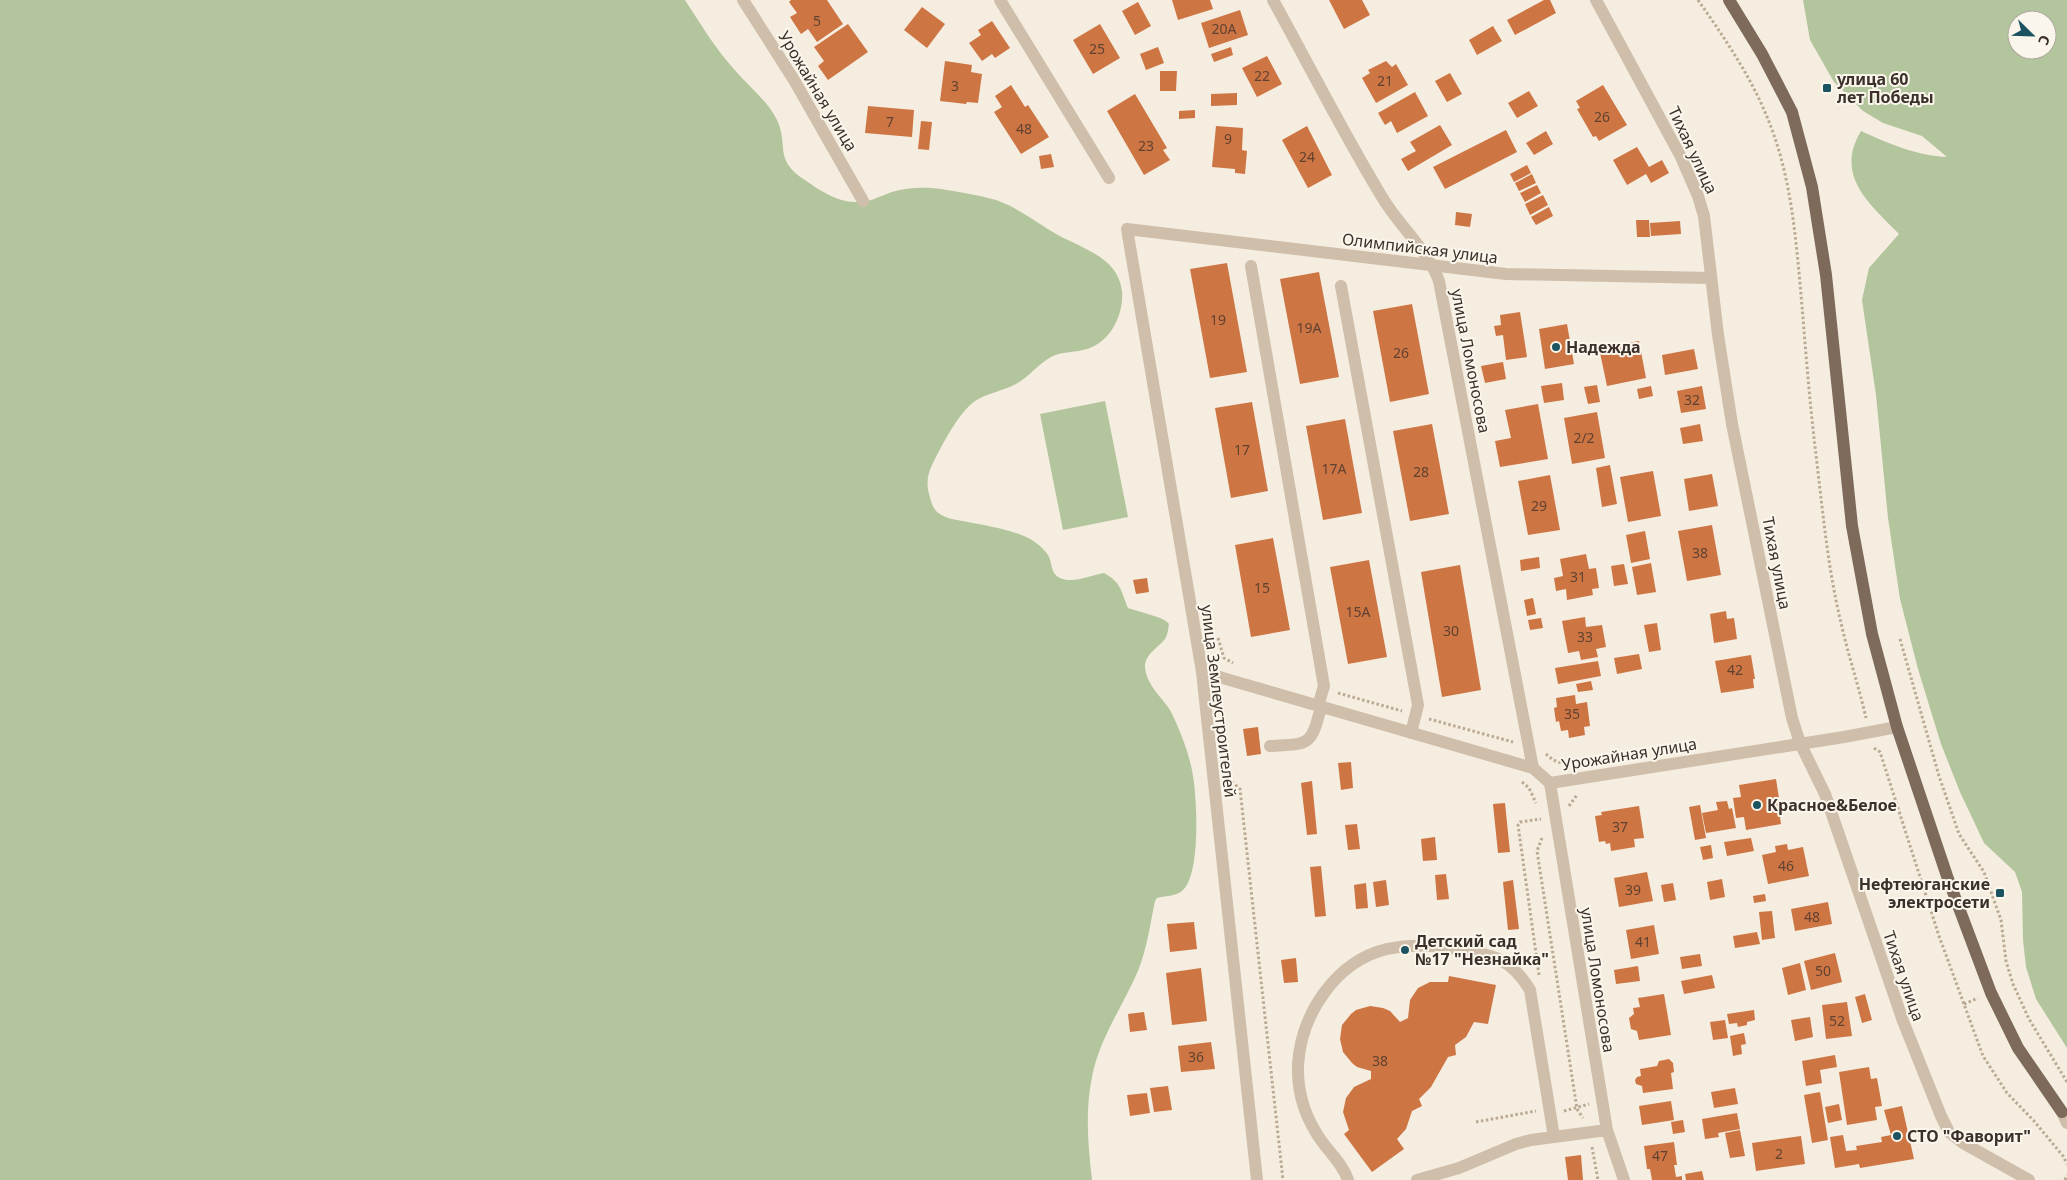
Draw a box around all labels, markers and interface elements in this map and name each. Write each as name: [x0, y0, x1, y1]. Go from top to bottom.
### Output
north arrow: [2007, 10, 2057, 60]
house number: 5: [813, 11, 821, 30]
house number: 20А: [1212, 19, 1237, 38]
street label: Урожайная улица: [773, 27, 863, 155]
text: С: [2034, 32, 2055, 48]
house number: 25: [1089, 39, 1105, 58]
house number: 22: [1254, 66, 1270, 85]
place label: улица 60 лет Победы: [1836, 68, 1934, 108]
house number: 21: [1377, 71, 1393, 90]
house number: 3: [951, 76, 959, 95]
marker: улица 60 лет Победы: [1821, 82, 1833, 94]
street label: Тихая улица: [1663, 103, 1723, 197]
house number: 26: [1594, 107, 1610, 126]
house number: 7: [886, 112, 894, 131]
house number: 48: [1016, 119, 1032, 138]
house number: 9: [1224, 129, 1232, 148]
house number: 23: [1138, 136, 1154, 155]
house number: 24: [1299, 147, 1315, 166]
street label: Олимпийская улица: [1341, 228, 1499, 268]
street label: улица Ломоносова: [1446, 287, 1496, 435]
house number: 19: [1210, 310, 1226, 329]
house number: 19А: [1297, 318, 1322, 337]
place label: Надежда: [1566, 336, 1641, 358]
marker: Надежда: [1550, 341, 1562, 353]
house number: 26: [1393, 343, 1409, 362]
house number: 32: [1684, 390, 1700, 409]
house number: 2/2: [1573, 428, 1595, 447]
house number: 17: [1234, 440, 1250, 459]
house number: 17А: [1322, 459, 1347, 478]
house number: 28: [1413, 462, 1429, 481]
house number: 29: [1531, 496, 1547, 515]
street label: Тихая улица: [1757, 515, 1797, 611]
house number: 38: [1692, 543, 1708, 562]
house number: 31: [1570, 567, 1586, 586]
house number: 15: [1254, 578, 1270, 597]
house number: 15А: [1346, 602, 1371, 621]
street label: улица Землеустроителей: [1196, 603, 1242, 799]
house number: 30: [1443, 621, 1459, 640]
house number: 33: [1577, 627, 1593, 646]
house number: 42: [1727, 660, 1743, 679]
house number: 35: [1564, 704, 1580, 723]
street label: Урожайная улица: [1560, 732, 1698, 776]
place label: Красное&Белое: [1767, 794, 1897, 816]
marker: Красное&Белое: [1751, 799, 1763, 811]
house number: 37: [1612, 817, 1628, 836]
house number: 46: [1778, 856, 1794, 875]
place label: Нефтеюганские электросети: [1859, 873, 1990, 913]
house number: 39: [1625, 880, 1641, 899]
marker: Нефтеюганские электросети: [1994, 887, 2006, 899]
street label: улица Ломоносова: [1576, 906, 1620, 1054]
house number: 48: [1804, 907, 1820, 926]
street label: Тихая улица: [1878, 928, 1930, 1024]
place label: Детский сад №17 "Незнайка": [1415, 930, 1549, 970]
house number: 41: [1635, 932, 1651, 951]
marker: Детский сад №17 "Незнайка": [1399, 944, 1411, 956]
house number: 50: [1815, 961, 1831, 980]
house number: 52: [1829, 1011, 1845, 1030]
house number: 36: [1188, 1047, 1204, 1066]
house number: 38: [1372, 1051, 1388, 1070]
place label: СТО "Фаворит": [1907, 1125, 2031, 1147]
marker: СТО "Фаворит": [1891, 1130, 1903, 1142]
house number: 2: [1775, 1144, 1783, 1163]
house number: 47: [1652, 1146, 1668, 1165]

